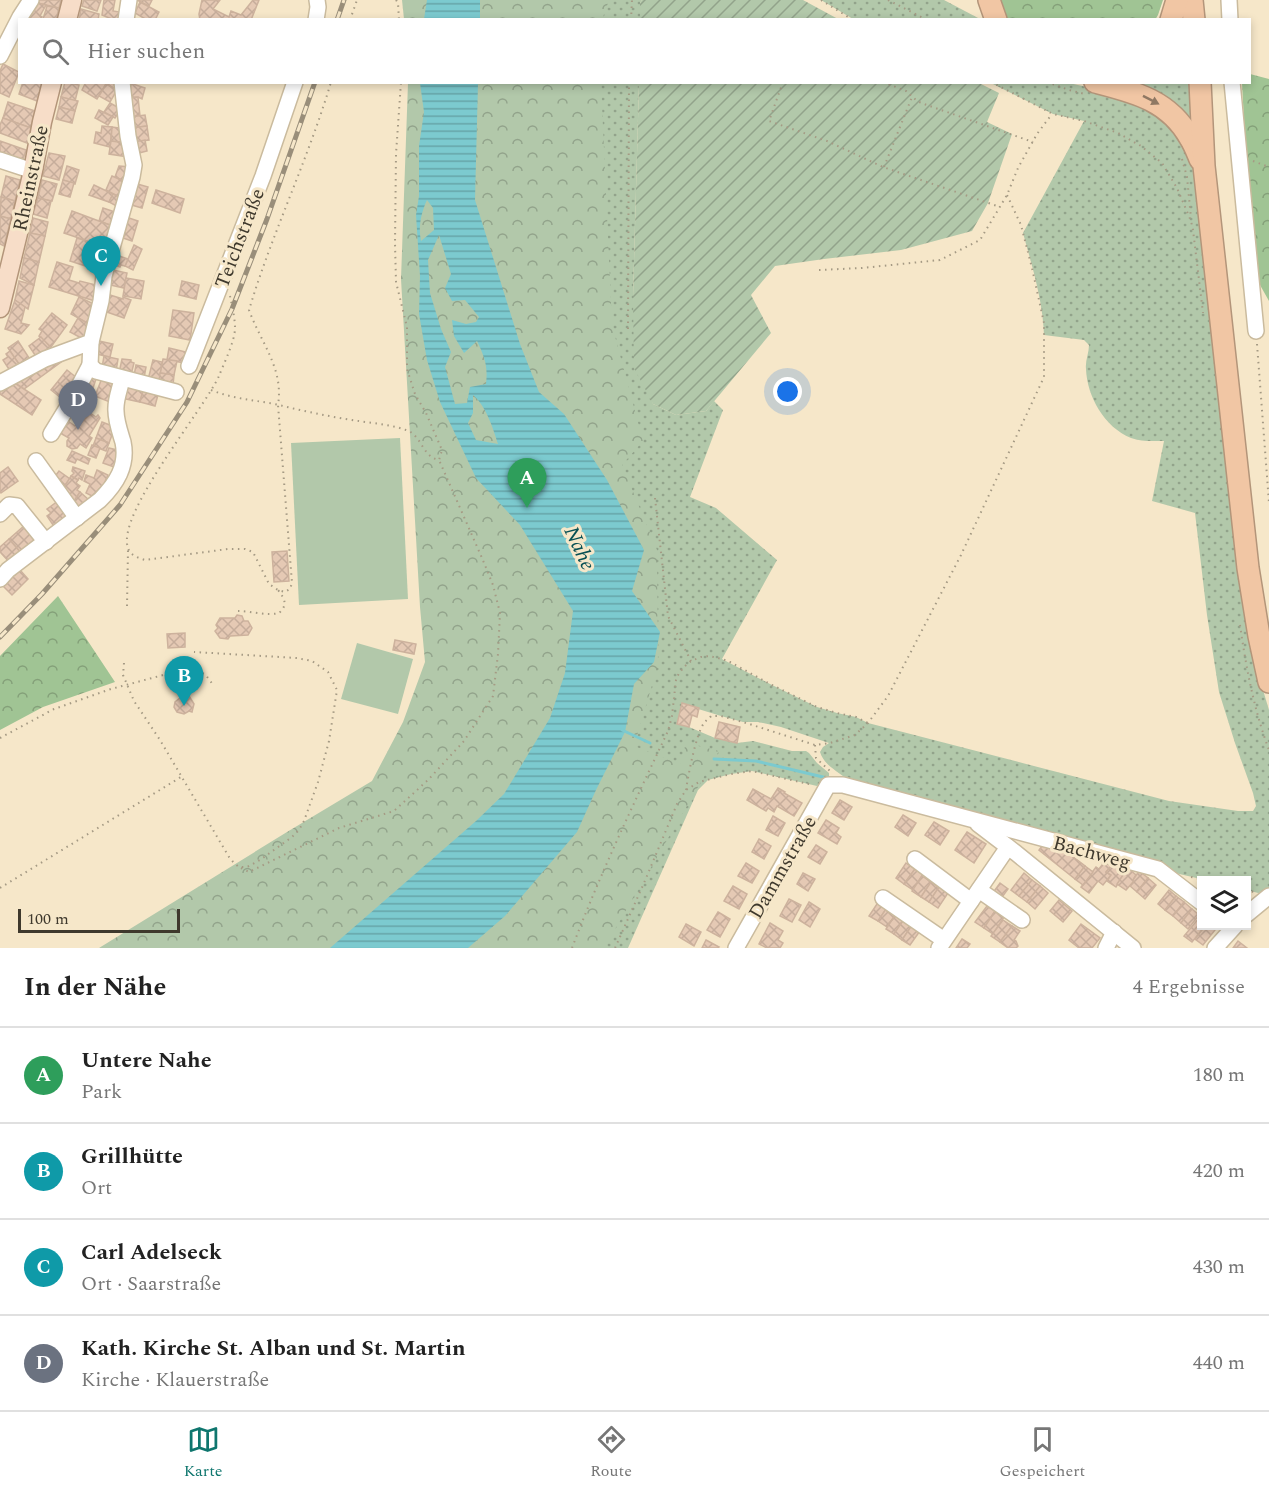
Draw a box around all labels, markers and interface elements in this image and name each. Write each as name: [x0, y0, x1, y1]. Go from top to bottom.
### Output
search box: [18, 18, 1251, 84]
icon: search: [39, 35, 72, 68]
text: Hier suchen: [87, 35, 205, 68]
one-way arrow: [1143, 95, 1160, 105]
street label: Rheinstraße: [5, 122, 57, 234]
street label: Teichstraße: [207, 184, 273, 293]
pin: C: [82, 236, 120, 286]
your location: [773, 377, 802, 406]
pin: D: [58, 380, 98, 430]
pin: A: [508, 458, 546, 508]
water label: Nahe: [555, 521, 603, 576]
pin: B: [164, 656, 204, 706]
street label: Dammstraße: [741, 810, 825, 925]
street label: Bachweg: [1049, 828, 1134, 878]
map controls: [1197, 876, 1251, 930]
button: layers: [1197, 876, 1251, 930]
scale bar: [18, 906, 180, 934]
text: 100 m: [27, 907, 69, 931]
text: In der Nähe: [24, 967, 166, 1007]
text: 4 Ergebnisse: [1133, 972, 1245, 1002]
text: Untere Nahe: [81, 1044, 212, 1077]
text: A: [36, 1060, 51, 1090]
text: 180 m: [1193, 1060, 1245, 1090]
text: Park: [81, 1077, 122, 1107]
text: Grillhütte: [81, 1140, 183, 1173]
text: B: [36, 1156, 51, 1186]
text: 420 m: [1193, 1156, 1245, 1186]
text: Ort: [81, 1173, 112, 1203]
text: Carl Adelseck: [81, 1236, 222, 1269]
text: C: [36, 1252, 51, 1282]
text: 430 m: [1193, 1252, 1245, 1282]
text: Ort · Saarstraße: [81, 1269, 221, 1299]
text: Kath. Kirche St. Alban und St. Martin: [81, 1332, 466, 1365]
text: D: [35, 1348, 52, 1378]
text: 440 m: [1193, 1348, 1245, 1378]
text: Kirche · Klauerstraße: [81, 1365, 269, 1395]
tab: Karte: [184, 1423, 223, 1483]
tab: Route: [590, 1423, 632, 1483]
tab: Gespeichert: [1000, 1423, 1085, 1483]

